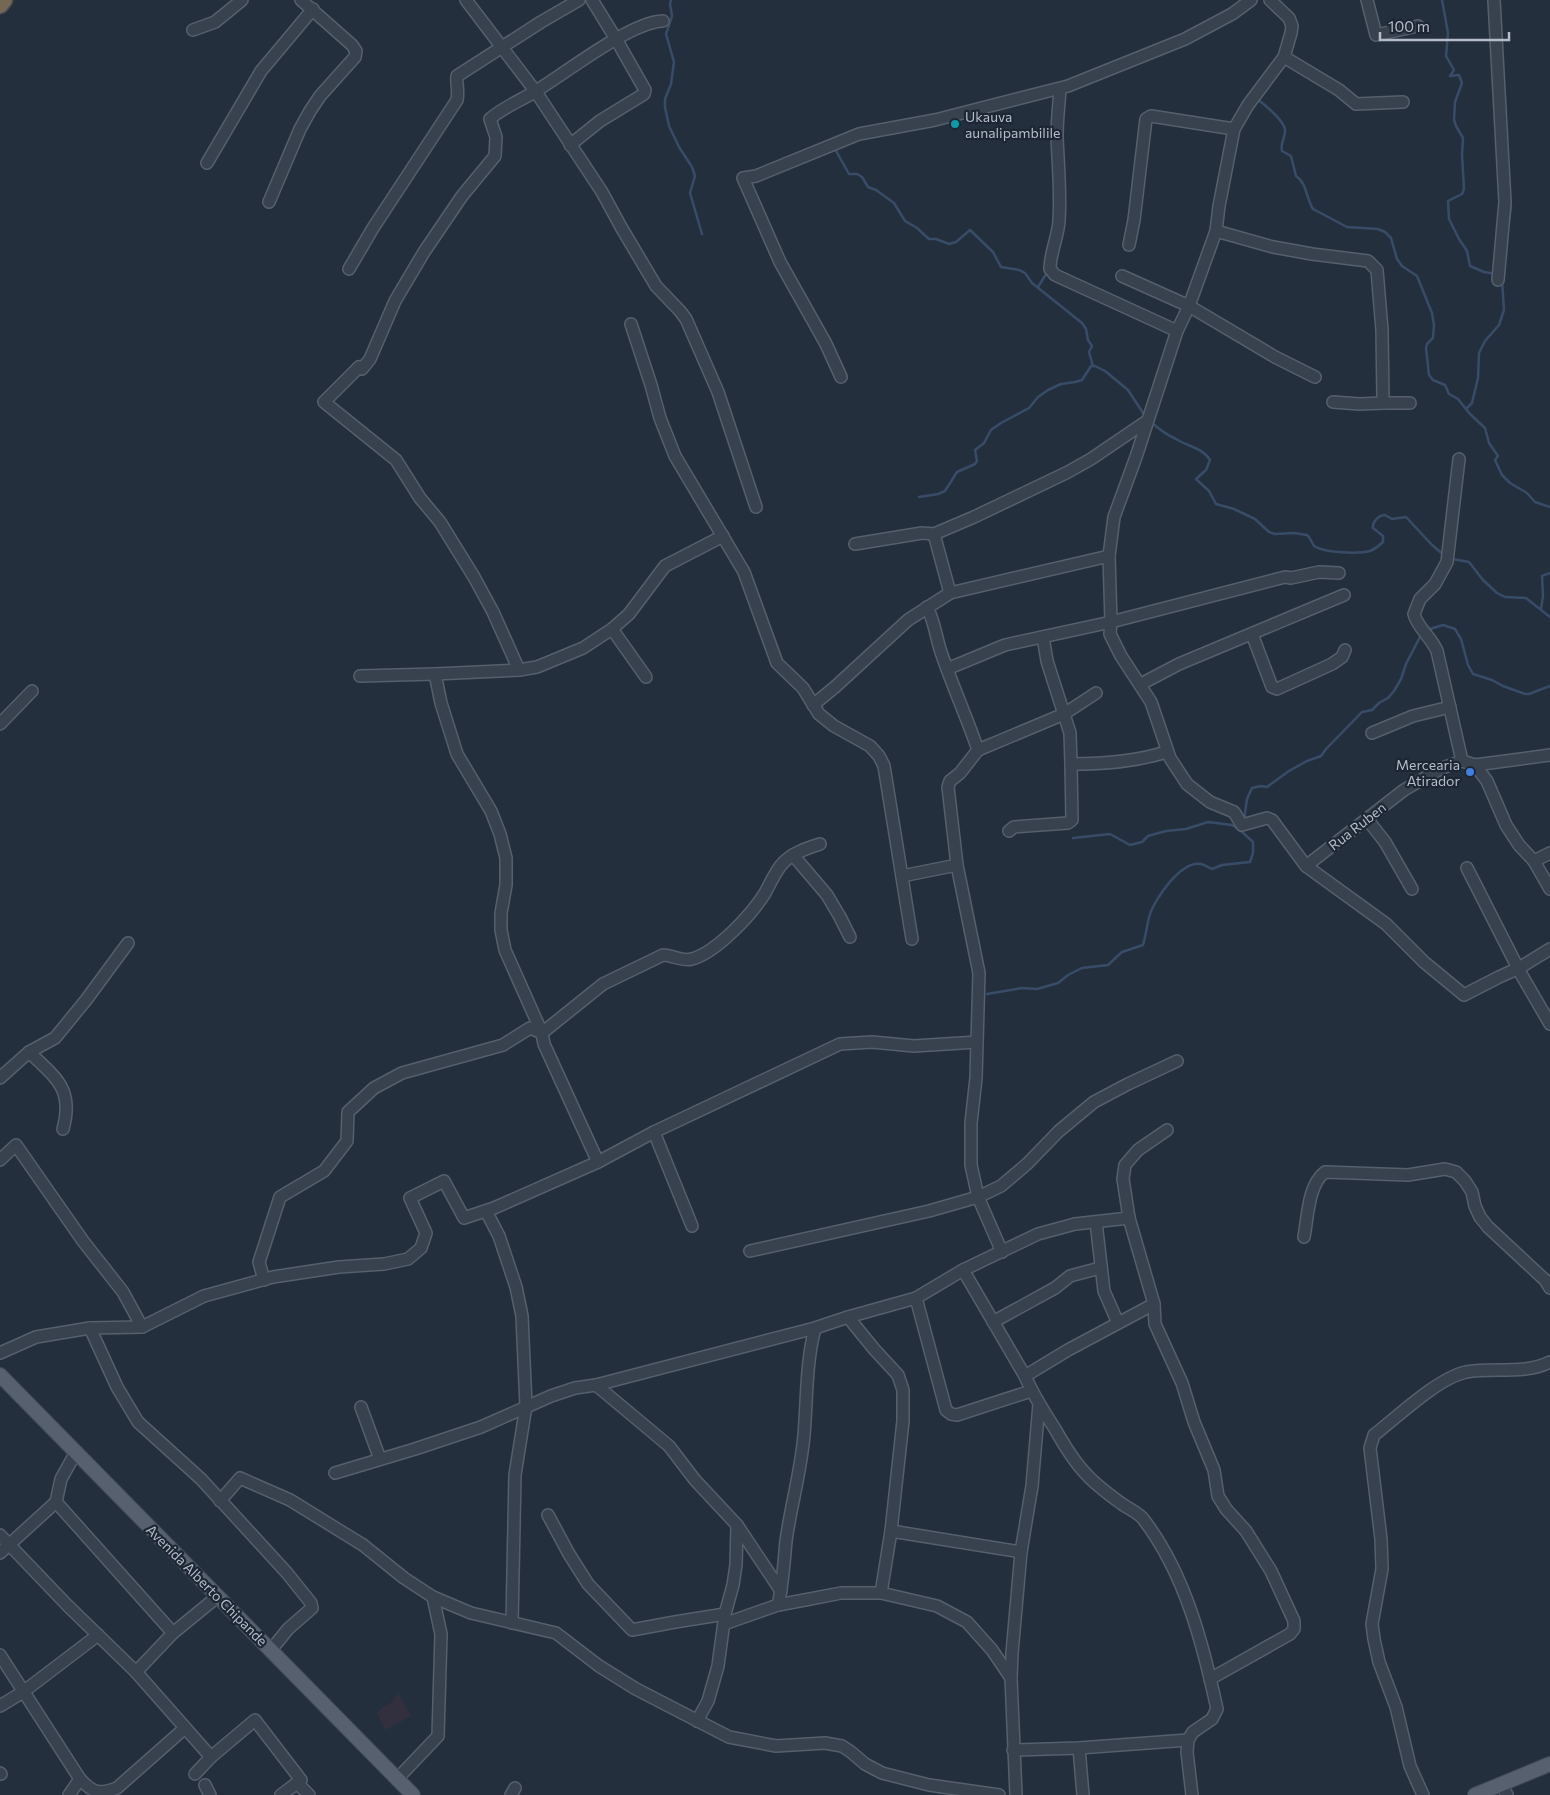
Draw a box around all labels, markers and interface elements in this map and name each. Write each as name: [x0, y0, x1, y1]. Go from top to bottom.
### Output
scale bar: [1380, 10, 1509, 42]
text: 100 m: [1388, 17, 1430, 35]
place label: Ukauva aunalipambilile: [965, 108, 1060, 141]
marker: Ukauva aunalipambilile: [949, 118, 961, 130]
place label: Mercearia Atirador: [1396, 756, 1460, 789]
marker: Mercearia Atirador: [1464, 766, 1476, 778]
street label: Rua Ruben: [1325, 798, 1389, 854]
street label: Avenida Alberto Chipande: [143, 1521, 271, 1649]

